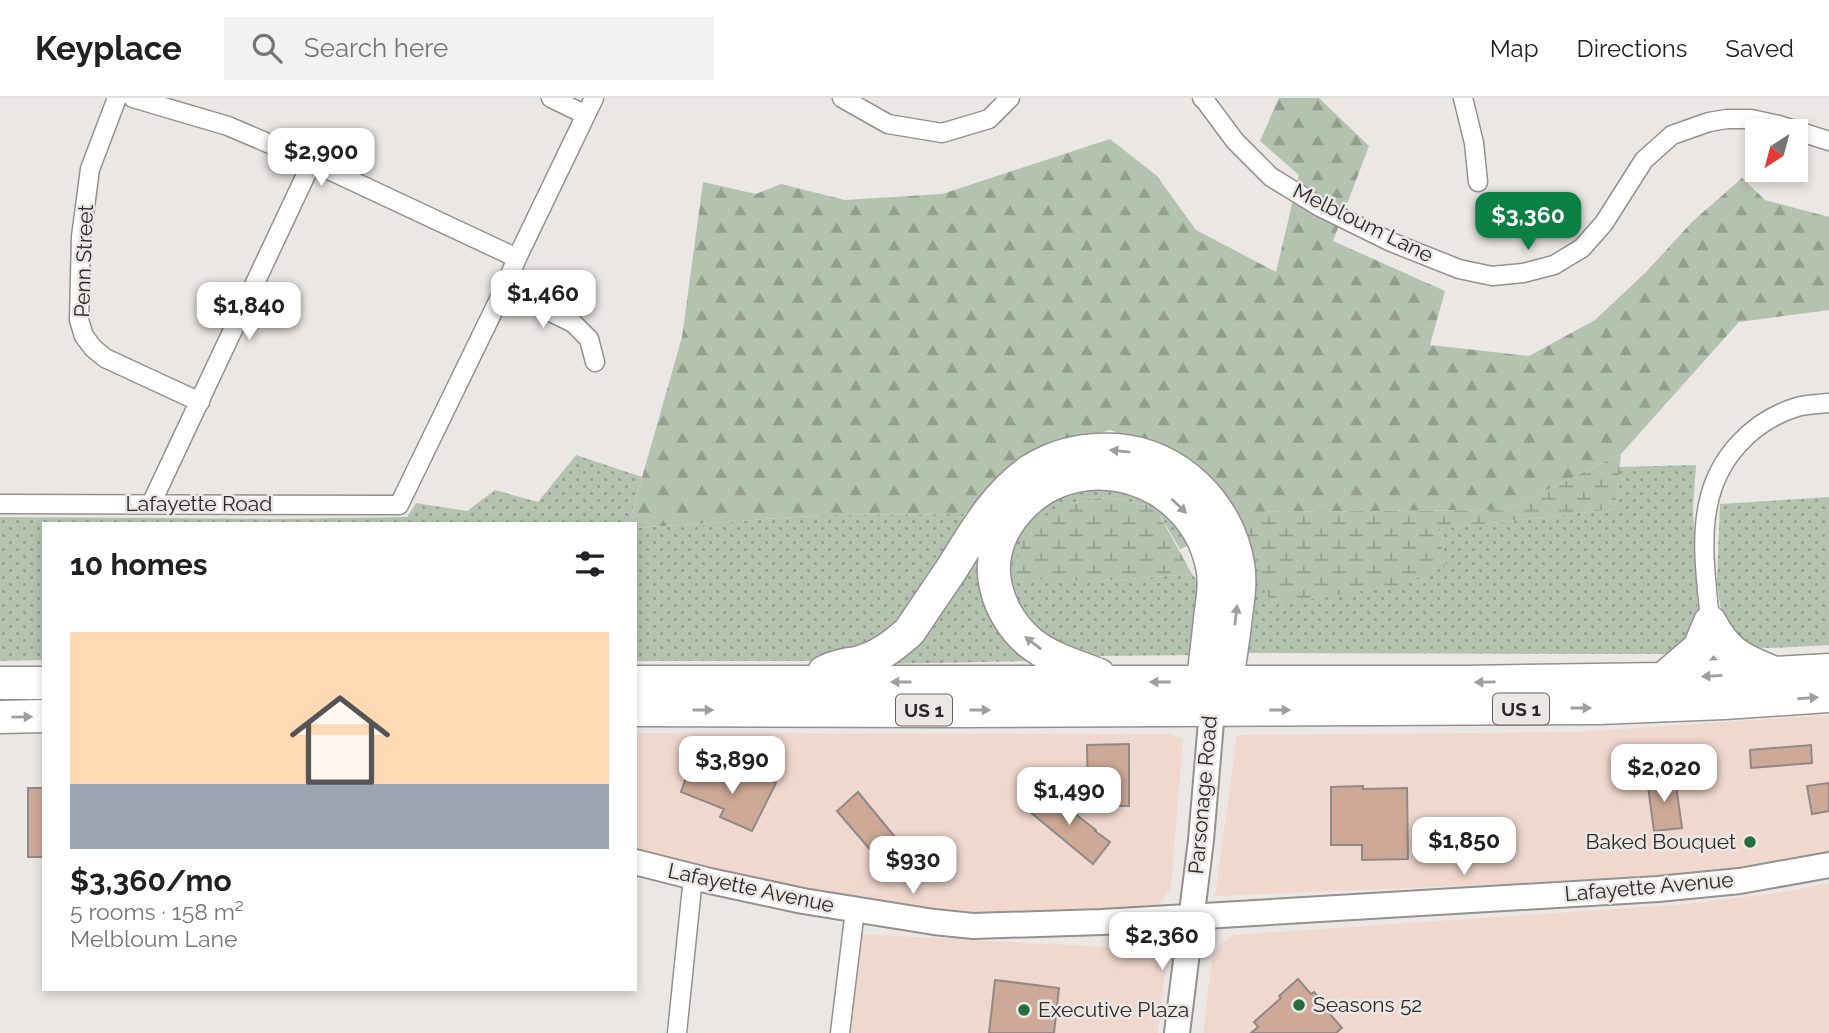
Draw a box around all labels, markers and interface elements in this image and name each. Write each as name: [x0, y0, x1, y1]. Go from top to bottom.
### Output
search box: [224, 17, 714, 80]
text: Keyplace: [35, 29, 182, 68]
icon: search: [248, 29, 286, 67]
text: Search here: [304, 33, 448, 63]
text: Map: [1490, 34, 1539, 63]
text: Directions: [1577, 34, 1687, 63]
text: Saved: [1725, 34, 1794, 63]
north arrow: [1745, 119, 1808, 182]
map controls: [1745, 119, 1808, 182]
pin: $2,900: [264, 129, 378, 188]
text: $2,900: [284, 137, 358, 164]
street label: Melbloum Lane: [1289, 178, 1437, 267]
pin: $3,360: [1471, 192, 1585, 252]
text: $3,360: [1491, 201, 1565, 228]
street label: Penn Street: [69, 204, 98, 318]
pin: $1,460: [486, 271, 600, 330]
text: $1,460: [507, 279, 579, 306]
pin: $1,840: [192, 282, 306, 342]
text: $1,840: [213, 291, 285, 318]
one-way arrow: [1109, 445, 1131, 456]
street label: Lafayette Road: [126, 491, 272, 516]
one-way arrow: [1170, 498, 1187, 514]
icon: filters: [571, 545, 609, 583]
text: 10 homes: [70, 547, 207, 582]
one-way arrow: [1230, 604, 1241, 626]
one-way arrow: [1024, 636, 1042, 651]
one-way arrow: [1701, 671, 1723, 682]
one-way arrow: [890, 676, 912, 688]
one-way arrow: [1148, 676, 1170, 688]
one-way arrow: [1473, 676, 1495, 688]
icon: home: [277, 677, 403, 803]
one-way arrow: [1797, 692, 1819, 703]
road number: US 1: [896, 694, 952, 726]
road number: US 1: [1493, 694, 1549, 724]
one-way arrow: [1570, 702, 1592, 714]
one-way arrow: [693, 704, 715, 716]
one-way arrow: [969, 704, 991, 716]
one-way arrow: [1269, 704, 1291, 716]
one-way arrow: [11, 711, 33, 722]
street label: Parsonage Road: [1183, 715, 1222, 875]
pin: $3,890: [675, 736, 789, 796]
pin: $2,020: [1607, 744, 1721, 804]
text: $3,890: [695, 745, 769, 772]
text: $2,020: [1627, 753, 1701, 780]
pin: $1,490: [1012, 768, 1126, 827]
text: $1,490: [1033, 776, 1105, 803]
pin: $1,850: [1407, 818, 1521, 877]
text: $1,850: [1428, 826, 1500, 853]
place label: Baked Bouquet: [1586, 829, 1736, 854]
marker: Baked Bouquet: [1742, 834, 1758, 850]
pin: $930: [872, 836, 954, 896]
text: $930: [885, 845, 941, 872]
street label: Lafayette Avenue: [666, 858, 837, 917]
text: $3,360/mo: [70, 863, 232, 898]
street label: Lafayette Avenue: [1563, 867, 1734, 906]
text: 5 rooms · 158 m²: [70, 898, 244, 925]
pin: $2,360: [1105, 912, 1219, 972]
text: $2,360: [1125, 921, 1199, 948]
text: Melbloum Lane: [70, 925, 237, 952]
place label: Seasons 52: [1313, 992, 1422, 1017]
place label: Executive Plaza: [1038, 997, 1189, 1022]
marker: Seasons 52: [1291, 997, 1307, 1013]
marker: Executive Plaza: [1016, 1002, 1032, 1018]

